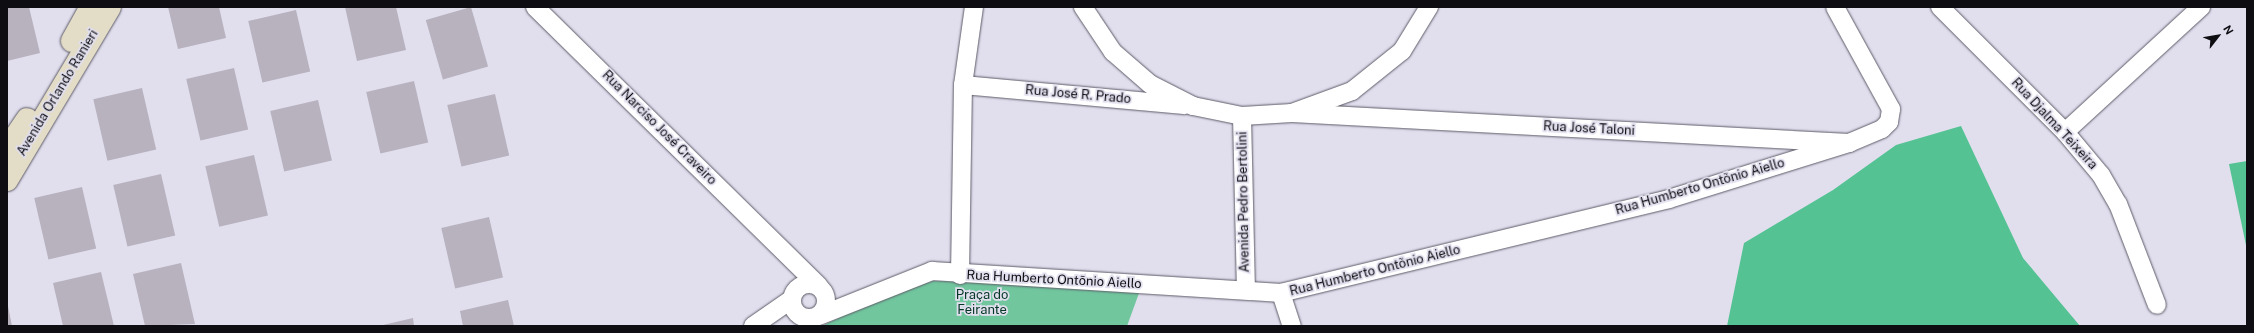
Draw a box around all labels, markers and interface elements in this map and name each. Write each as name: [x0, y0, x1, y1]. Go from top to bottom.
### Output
north arrow: [2198, 16, 2238, 56]
text: N: [2221, 23, 2236, 37]
street label: Avenida Orlando Ranieri: [14, 27, 102, 159]
street label: Rua Narciso José Craveiro: [599, 68, 719, 188]
street label: Rua Djalma Teixeira: [2008, 75, 2100, 173]
street label: Rua José R. Prado: [1024, 83, 1132, 107]
street label: Rua José Taloni: [1543, 119, 1635, 139]
street label: Avenida Pedro Bertolini: [1235, 131, 1253, 273]
street label: Rua Humberto Ontõnio Aiello: [1614, 155, 1786, 219]
street label: Rua Humberto Ontõnio Aiello: [1288, 242, 1462, 300]
street label: Rua Humberto Ontõnio Aiello: [966, 268, 1142, 292]
park label: Praça do Feirante: [956, 288, 1008, 319]

